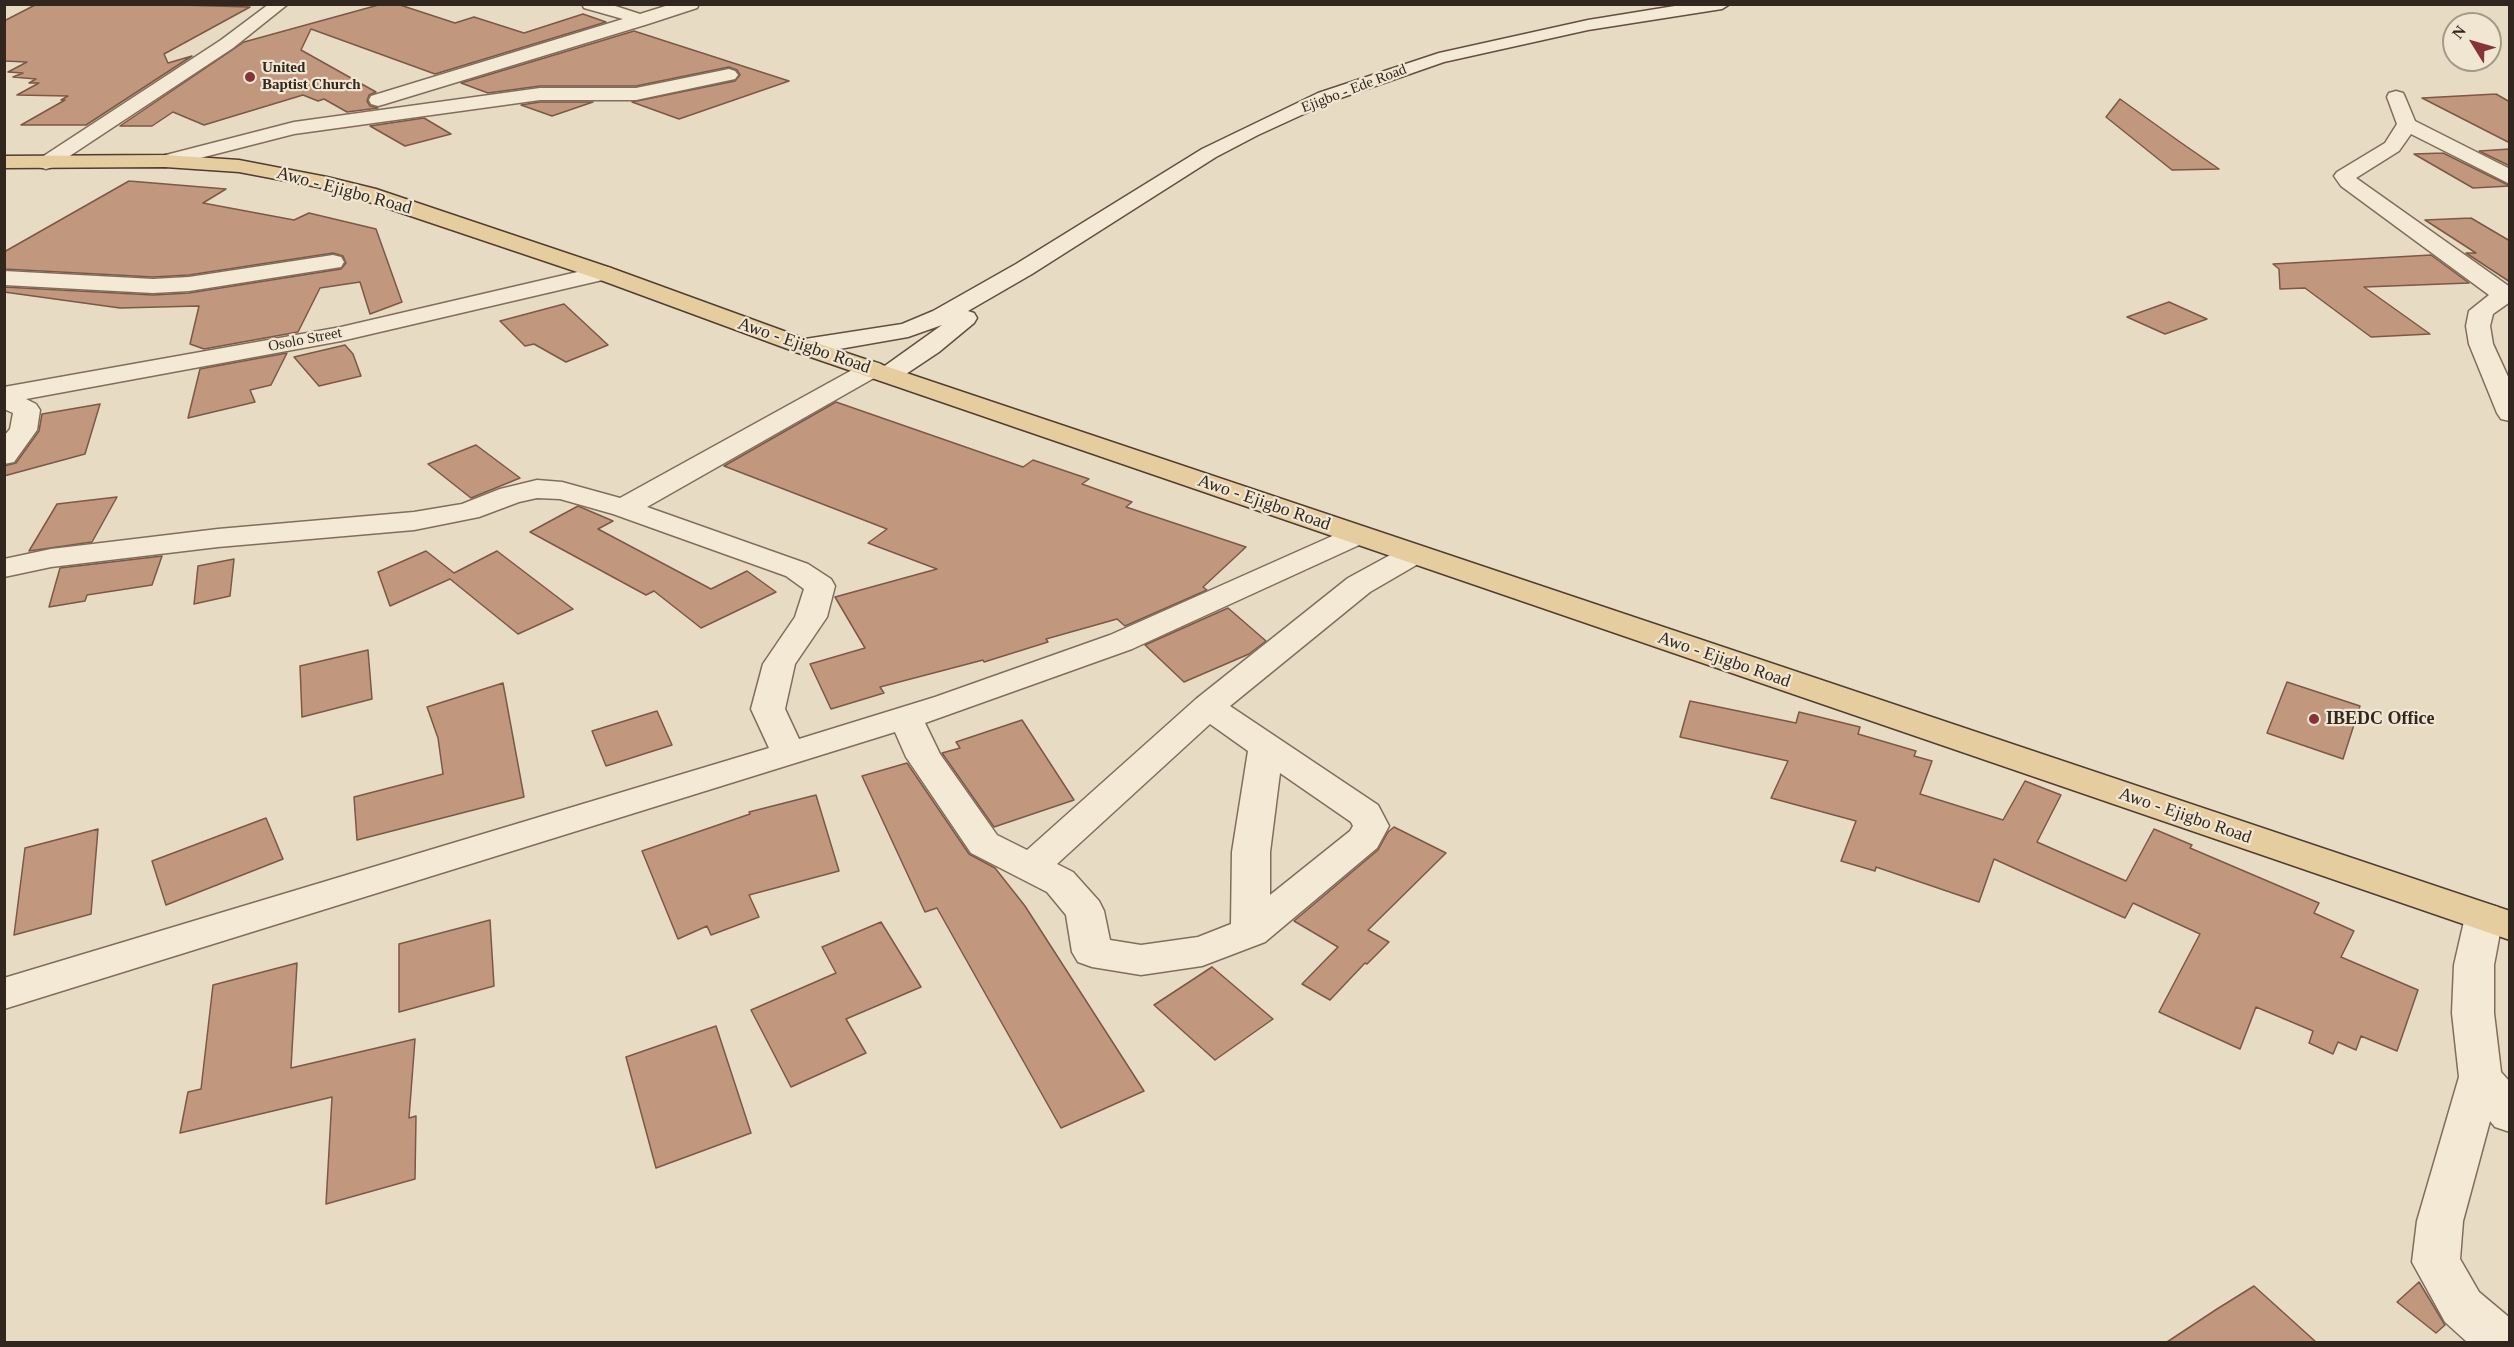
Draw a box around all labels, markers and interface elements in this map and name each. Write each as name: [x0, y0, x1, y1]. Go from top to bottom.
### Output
north arrow: [2442, 12, 2502, 72]
text: N: [2449, 22, 2469, 42]
place label: United Baptist Church: [262, 59, 360, 94]
street label: Ejigbo - Ede Road: [1299, 61, 1409, 117]
marker: United Baptist Church: [243, 70, 257, 84]
street label: Awo - Ejigbo Road: [274, 163, 414, 219]
street label: Awo - Ejigbo Road: [735, 313, 873, 379]
street label: Osolo Street: [267, 324, 343, 356]
street label: Awo - Ejigbo Road: [1195, 470, 1333, 536]
street label: Awo - Ejigbo Road: [1655, 627, 1793, 693]
place label: IBEDC Office: [2326, 708, 2434, 730]
marker: IBEDC Office: [2307, 712, 2321, 726]
street label: Awo - Ejigbo Road: [2116, 783, 2254, 849]

